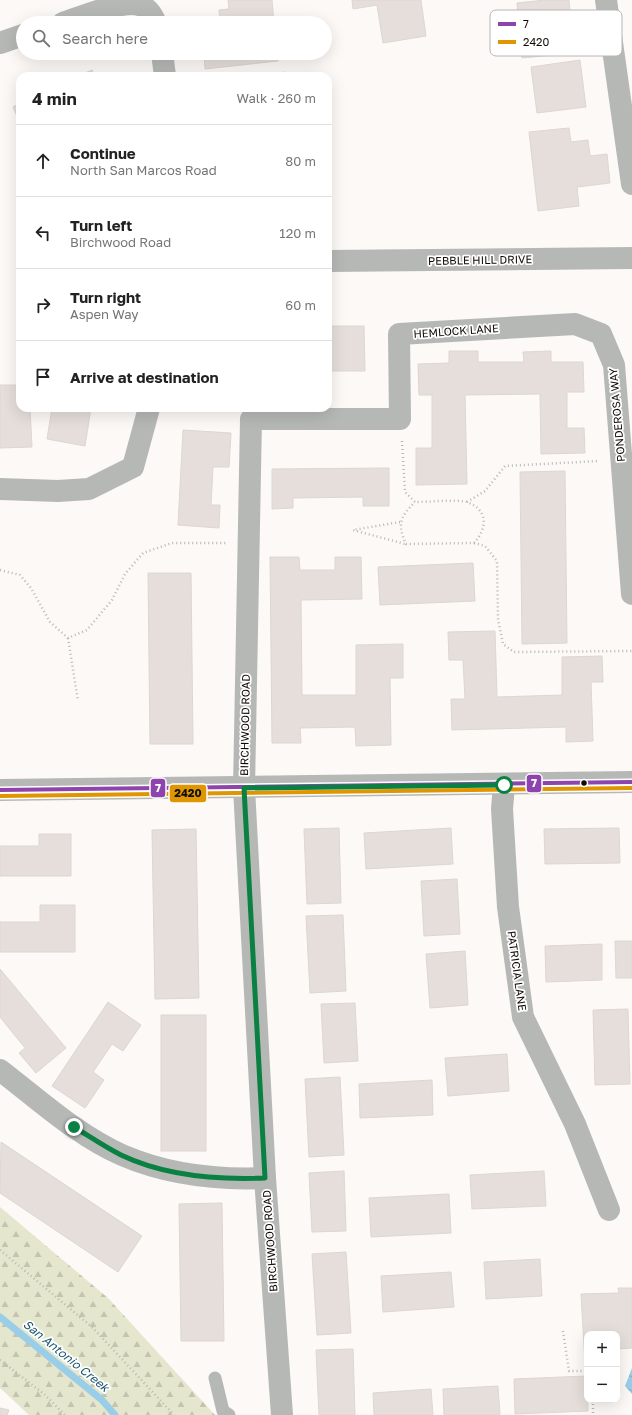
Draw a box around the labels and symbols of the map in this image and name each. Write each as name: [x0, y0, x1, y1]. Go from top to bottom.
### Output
legend: [490, 10, 622, 56]
text: 7: [523, 17, 529, 30]
text: 2420: [523, 35, 549, 48]
street label: PEBBLE HILL DRIVE: [428, 252, 532, 267]
street label: HEMLOCK LANE: [413, 321, 499, 340]
street label: PONDEROSA WAY: [606, 368, 627, 462]
street label: BIRCHWOOD ROAD: [237, 674, 252, 776]
line badge: 7: [526, 774, 542, 793]
route start: [495, 776, 513, 794]
text: 7: [531, 776, 537, 789]
line badge: 7: [150, 778, 166, 798]
unlabelled marker: [579, 778, 589, 788]
text: 7: [155, 781, 161, 794]
line badge: 2420: [169, 784, 207, 803]
text: 2420: [174, 786, 202, 799]
street label: PATRICIA LANE: [505, 930, 530, 1012]
route end: [65, 1118, 83, 1136]
street label: BIRCHWOOD ROAD: [259, 1190, 280, 1292]
water label: San Antonio Creek: [20, 1316, 113, 1396]

